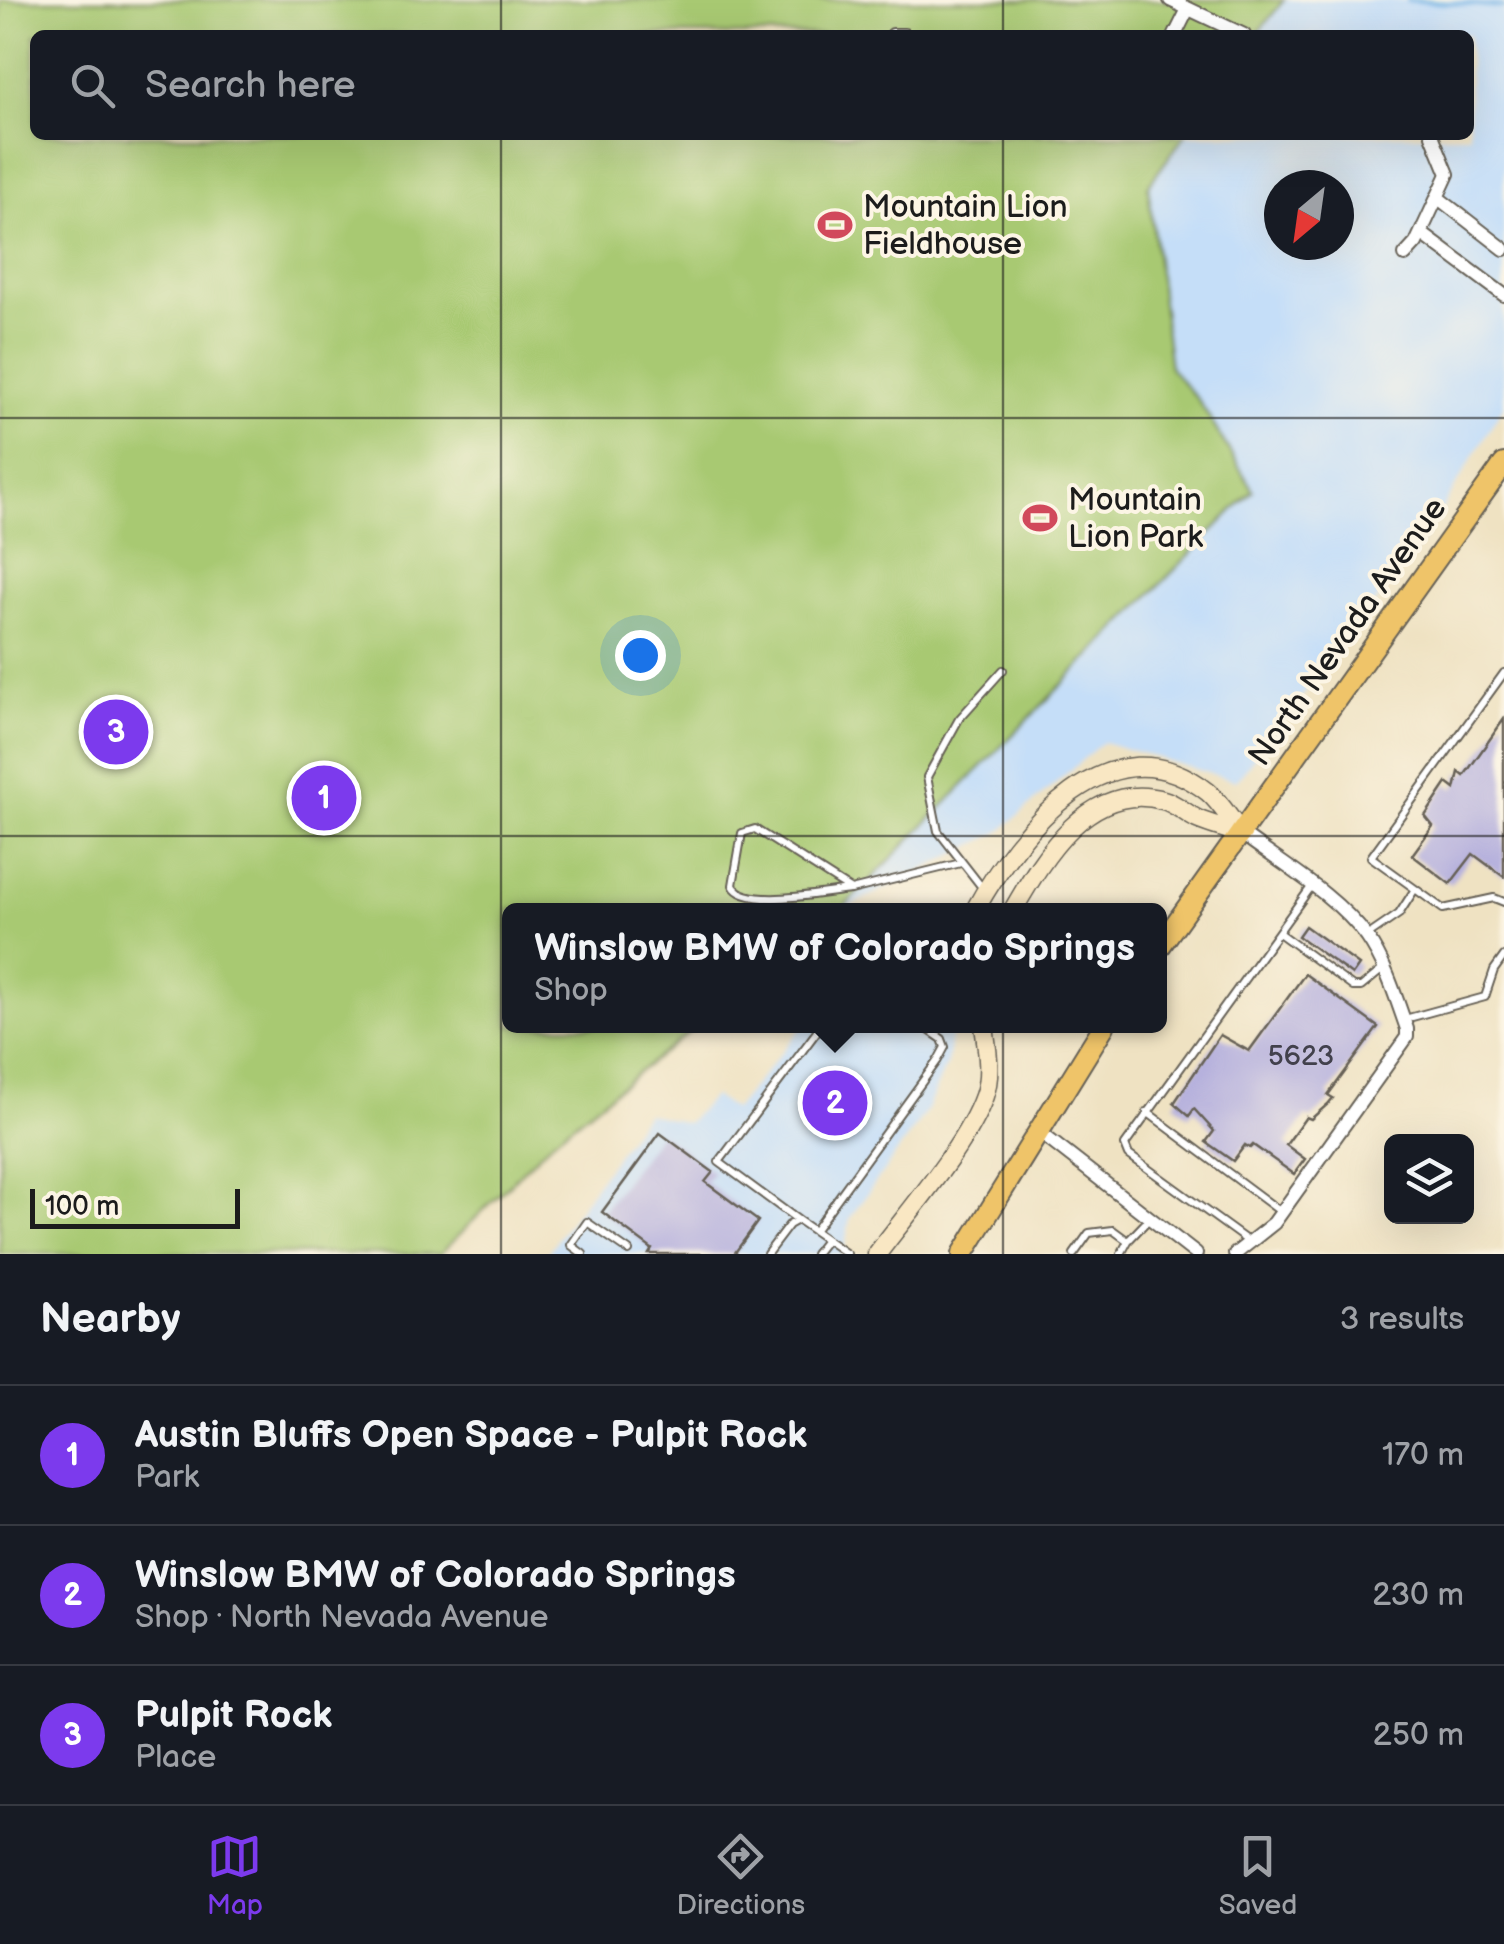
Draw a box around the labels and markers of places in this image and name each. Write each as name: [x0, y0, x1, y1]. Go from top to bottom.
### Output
place label: Mountain Lion Fieldhouse: [863, 188, 1068, 264]
sports icon: Mountain Lion Fieldhouse: [816, 206, 854, 244]
place label: Mountain Lion Park: [1068, 481, 1203, 557]
sports icon: Mountain Lion Park: [1021, 499, 1059, 537]
pin: 3: [84, 694, 148, 770]
pin: 1: [292, 760, 356, 836]
pin: 2: [802, 1066, 868, 1140]

